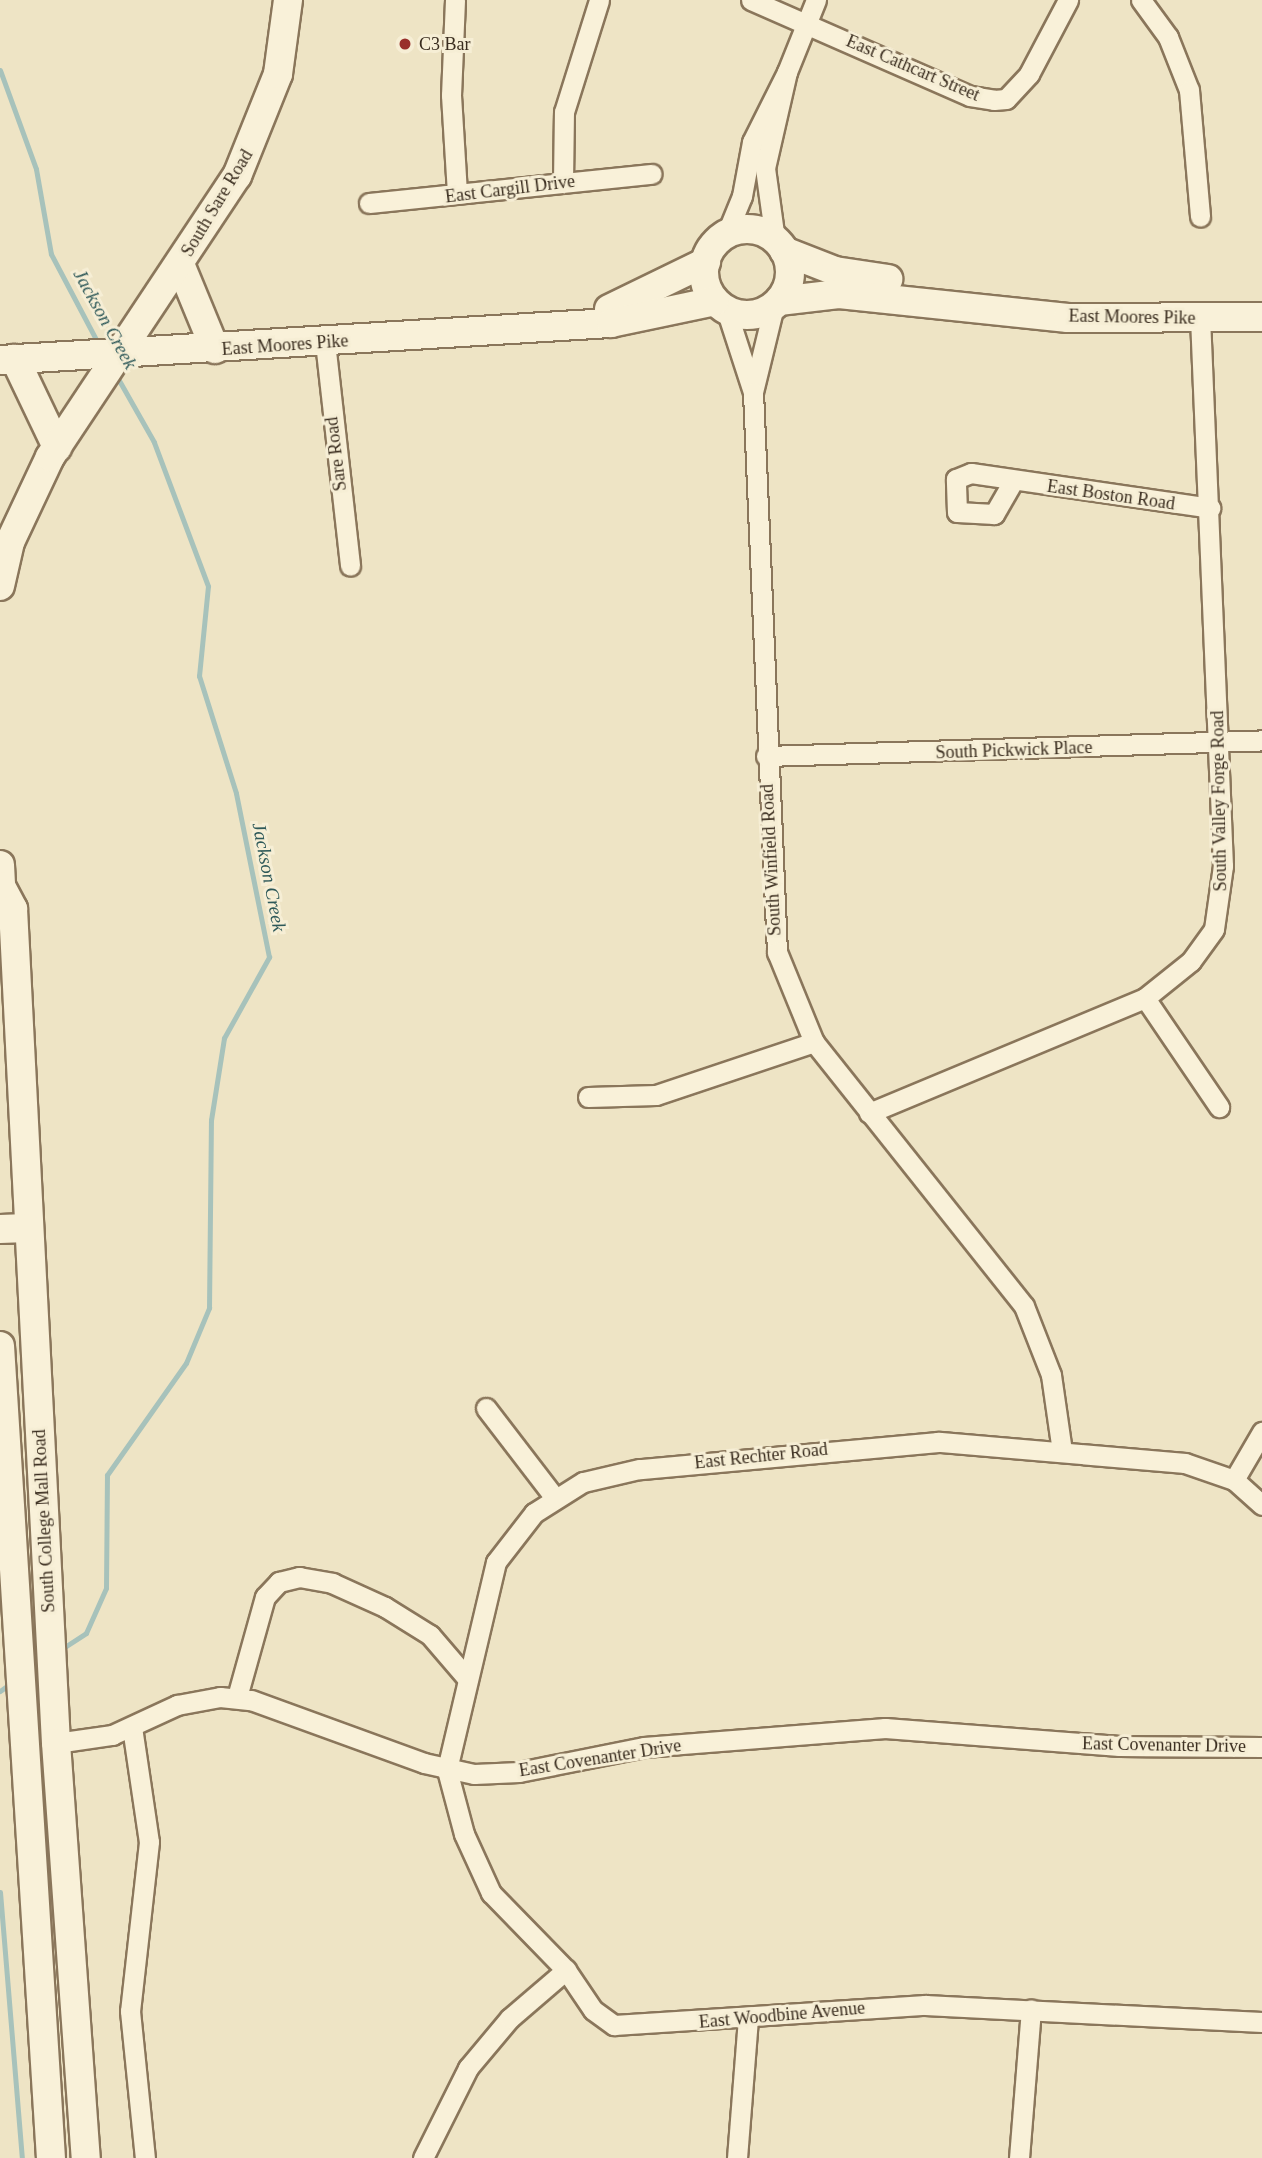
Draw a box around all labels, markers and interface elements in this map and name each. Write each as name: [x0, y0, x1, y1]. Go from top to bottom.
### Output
street label: East Cathcart Street: [843, 30, 983, 106]
place label: C3 Bar: [419, 33, 470, 55]
marker: C3 Bar: [397, 36, 413, 52]
street label: South Sare Road: [177, 146, 257, 260]
street label: East Cargill Drive: [444, 170, 576, 208]
water label: Jackson Creek: [68, 265, 142, 373]
street label: East Moores Pike: [1068, 305, 1196, 329]
street label: East Moores Pike: [221, 330, 349, 360]
street label: Sare Road: [321, 416, 351, 492]
street label: East Boston Road: [1046, 475, 1176, 515]
street label: South Valley Forge Road: [1207, 710, 1231, 892]
street label: South Pickwick Place: [935, 736, 1093, 764]
street label: South Winfield Road: [756, 783, 786, 937]
water label: Jackson Creek: [247, 821, 291, 933]
street label: South College Mall Road: [28, 1429, 60, 1613]
street label: East Rechter Road: [693, 1438, 829, 1474]
street label: East Covenanter Drive: [1082, 1733, 1246, 1757]
street label: East Covenanter Drive: [517, 1735, 683, 1781]
street label: East Woodbine Avenue: [697, 1997, 867, 2033]

